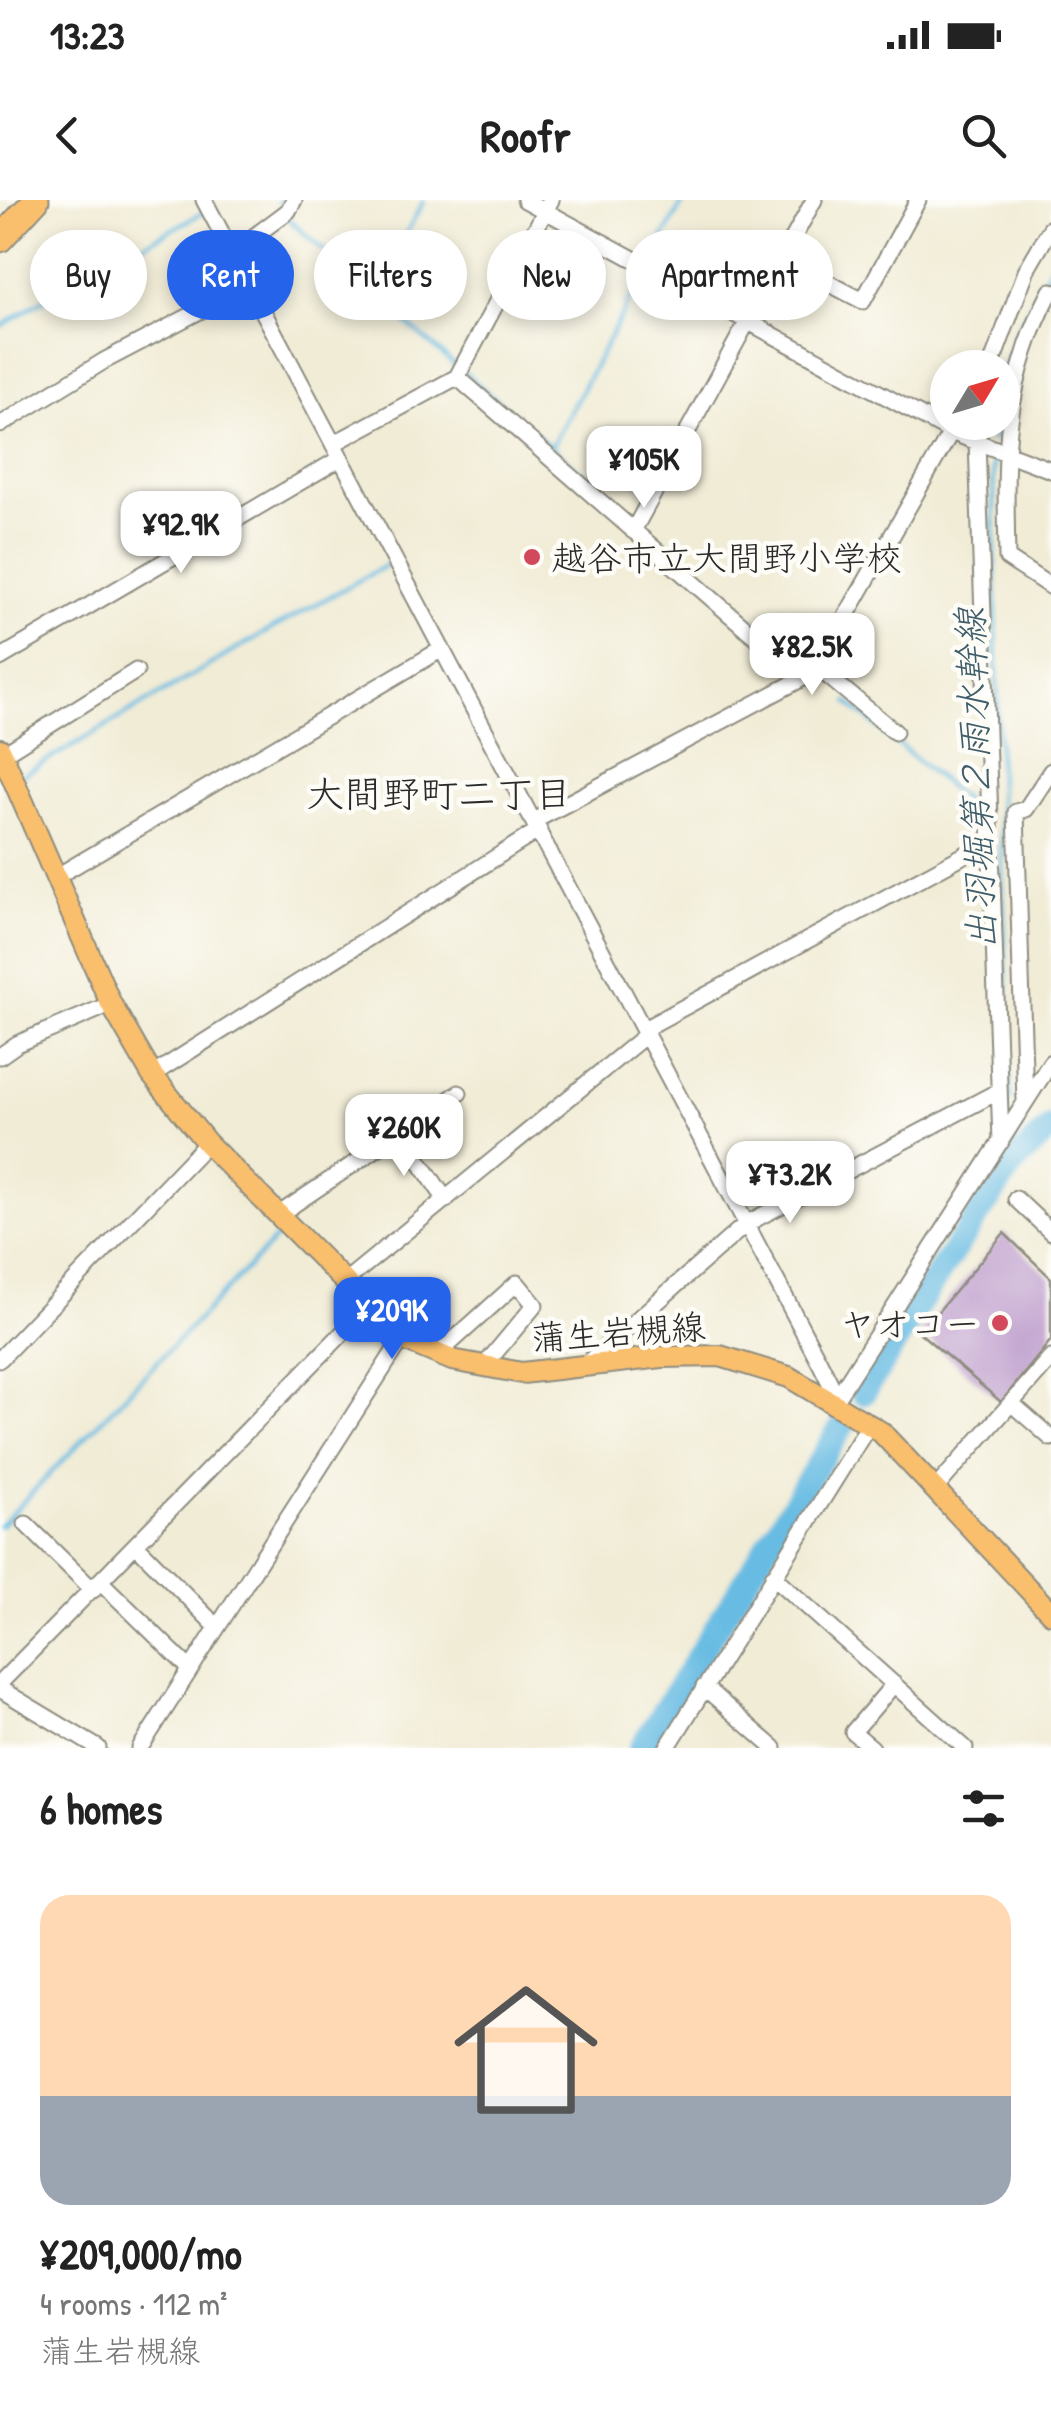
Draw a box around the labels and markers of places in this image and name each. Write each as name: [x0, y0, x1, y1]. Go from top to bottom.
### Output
pin: ¥105K: [574, 426, 714, 511]
pin: ¥92.9K: [100, 491, 262, 576]
place label: 越谷市立大間野小学校: [552, 534, 902, 581]
marker: 越谷市立大間野小学校: [521, 546, 543, 568]
pin: ¥82.5K: [731, 613, 893, 698]
pin: ¥260K: [334, 1094, 474, 1179]
pin: ¥73.2K: [709, 1141, 871, 1226]
pin: ¥209K: [322, 1277, 462, 1362]
place label: ヤオコー: [840, 1300, 980, 1347]
marker: ヤオコー: [989, 1312, 1011, 1334]

